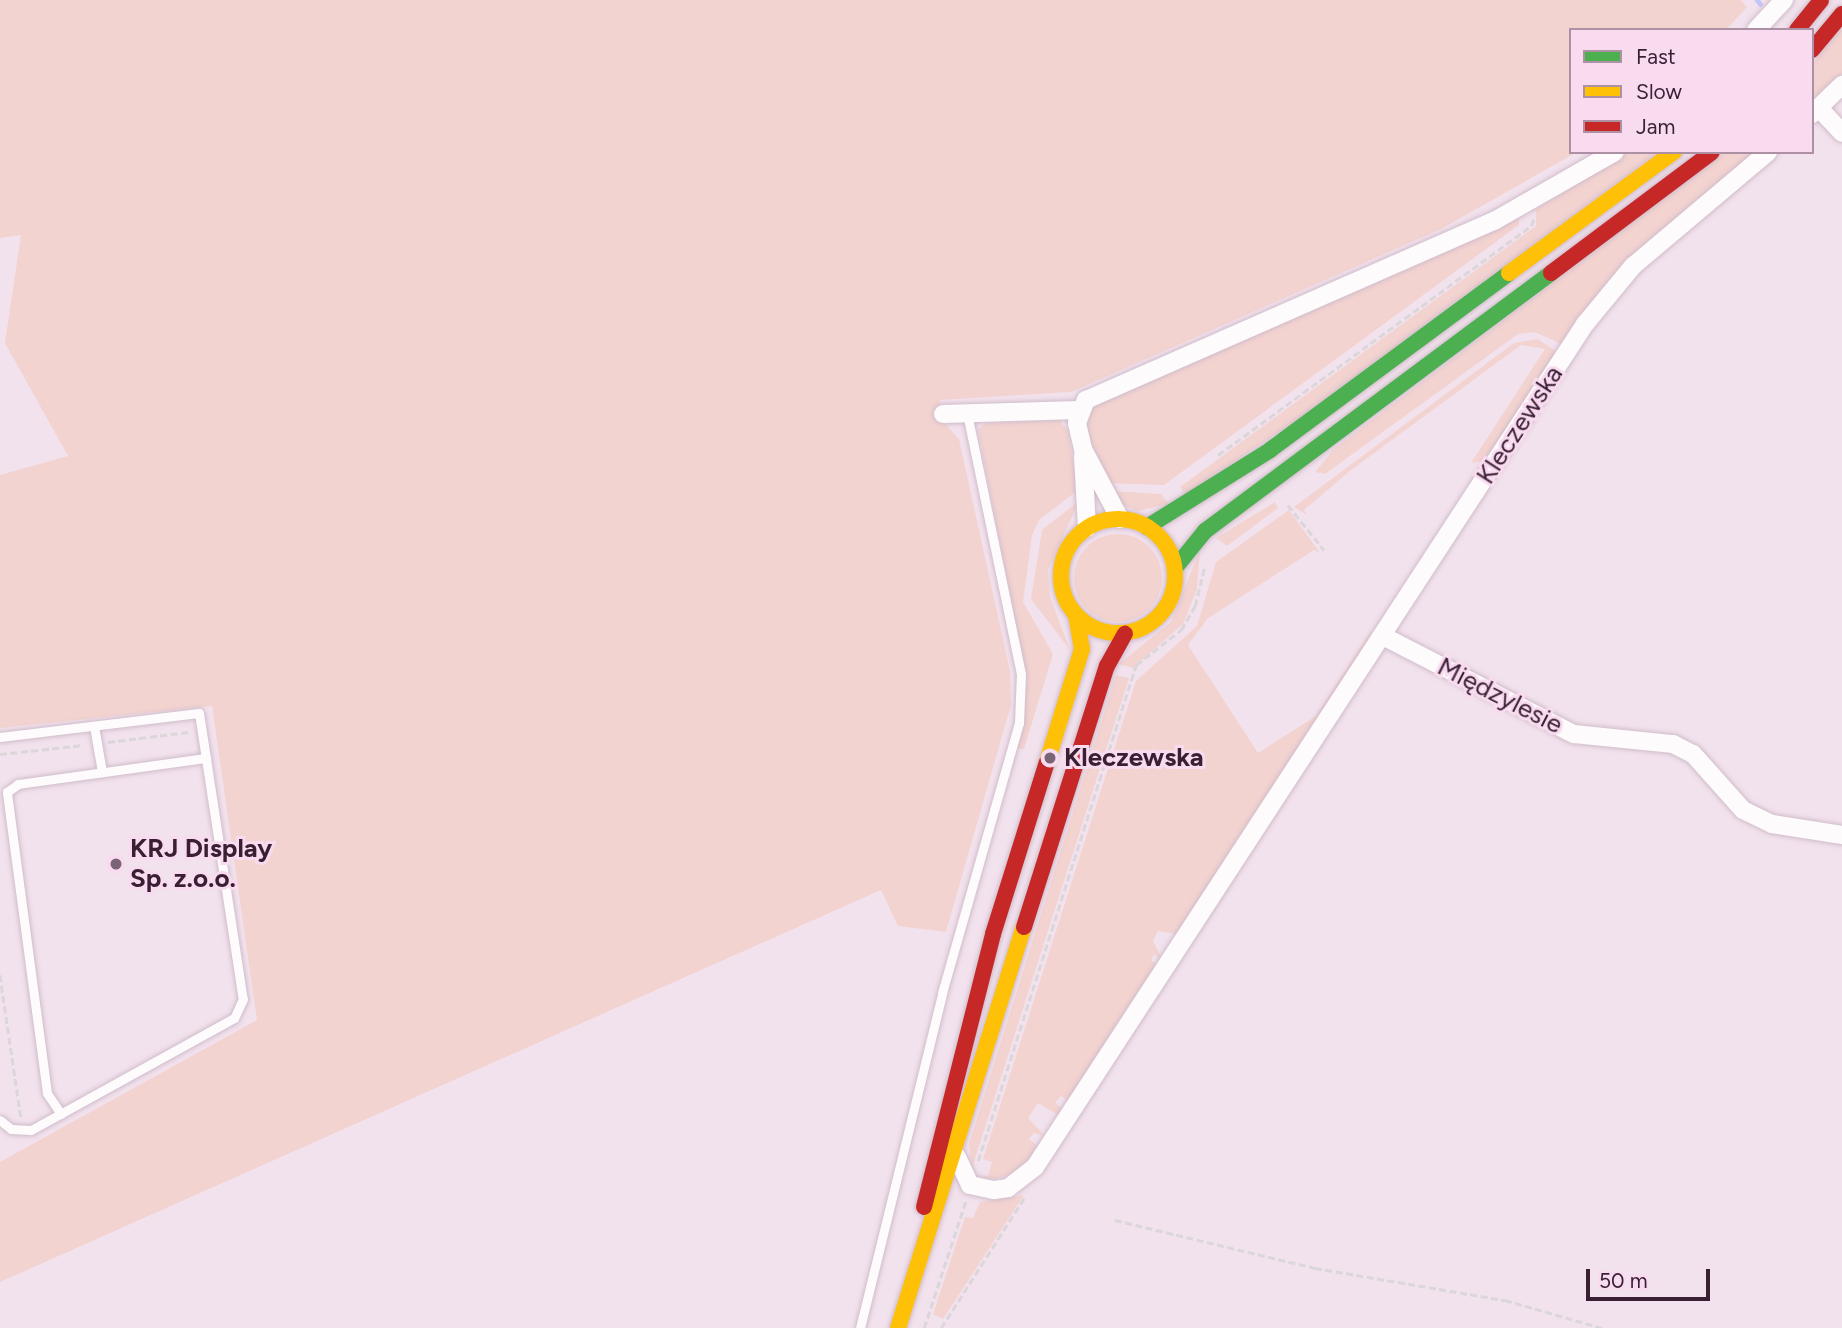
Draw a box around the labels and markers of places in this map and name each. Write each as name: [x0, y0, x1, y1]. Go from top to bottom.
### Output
place label: Kleczewska: [1064, 742, 1204, 774]
marker: Kleczewska: [1042, 750, 1058, 766]
place label: KRJ Display Sp. z.o.o.: [130, 833, 272, 894]
marker: KRJ Display Sp. z.o.o.: [108, 856, 124, 872]

